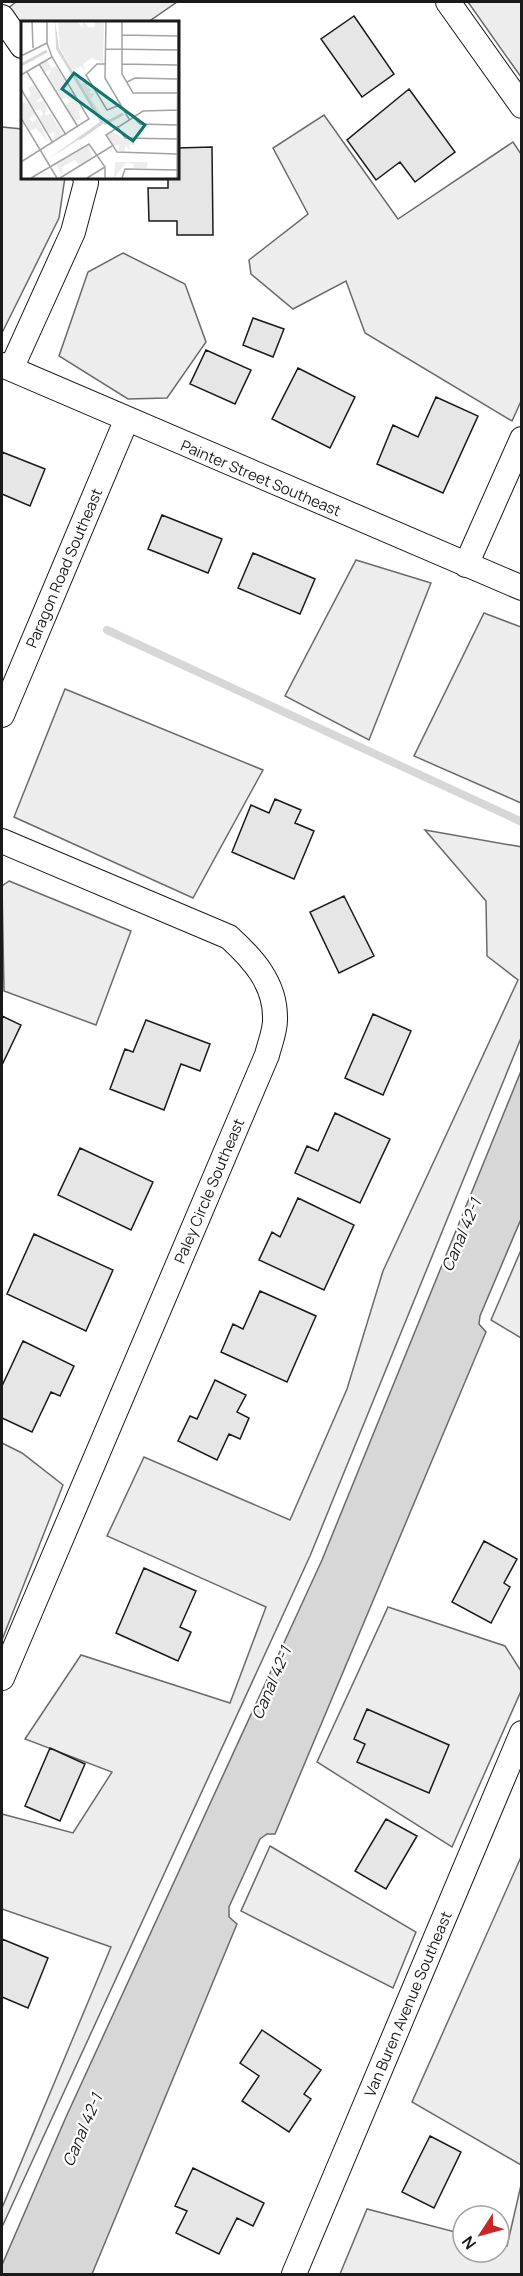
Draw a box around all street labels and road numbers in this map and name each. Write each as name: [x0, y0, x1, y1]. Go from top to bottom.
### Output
street label: Painter Street Southeast: [178, 435, 344, 521]
street label: Paragon Road Southeast: [21, 485, 107, 651]
street label: Paley Circle Southeast: [169, 1115, 249, 1267]
street label: Van Buren Avenue Southeast: [359, 1908, 457, 2100]

